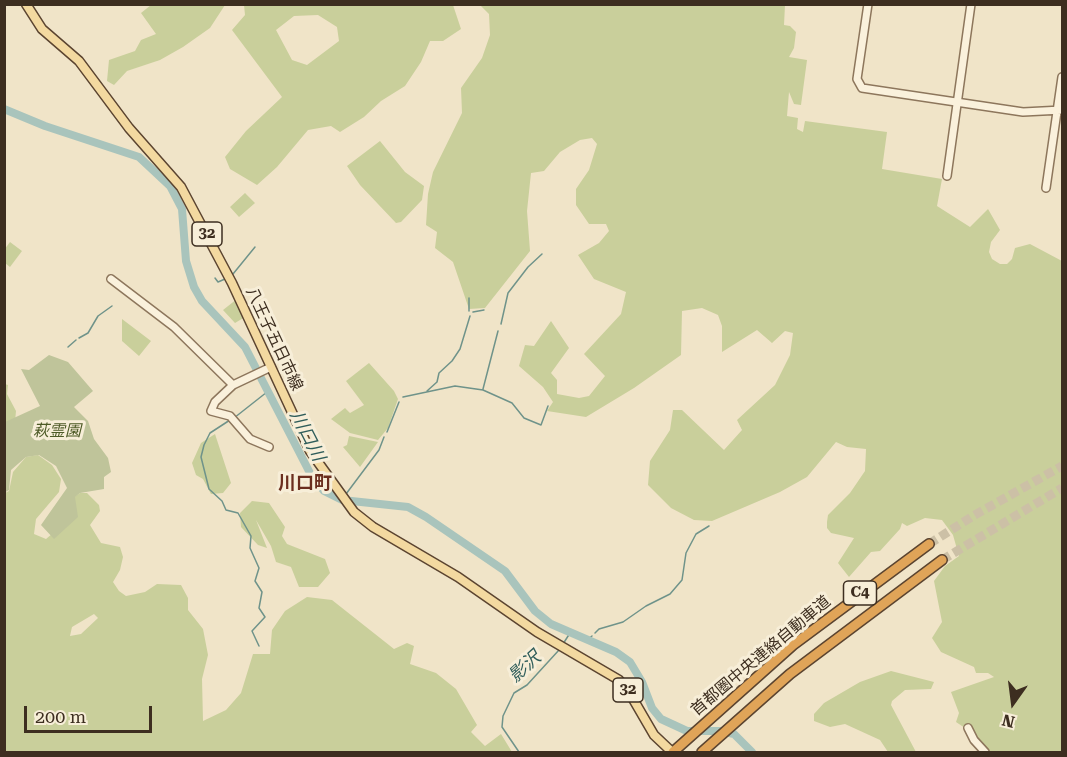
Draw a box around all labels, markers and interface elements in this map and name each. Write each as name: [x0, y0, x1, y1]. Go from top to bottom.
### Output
road number: 32: [192, 222, 222, 246]
street label: 八王子五日市線: [242, 284, 306, 394]
water label: 川口川: [285, 407, 329, 465]
park label: 萩霊園: [33, 421, 81, 441]
district label: 川口町: [278, 473, 332, 495]
road number: C4: [844, 581, 876, 605]
street label: 首都圏中央連絡自動車道: [687, 592, 835, 720]
water label: 影沢: [504, 647, 546, 687]
north arrow: [983, 673, 1043, 733]
road number: 32: [613, 678, 643, 702]
scale bar: [27, 694, 154, 732]
text: 200 m: [35, 706, 86, 727]
text: N: [1000, 710, 1017, 732]

